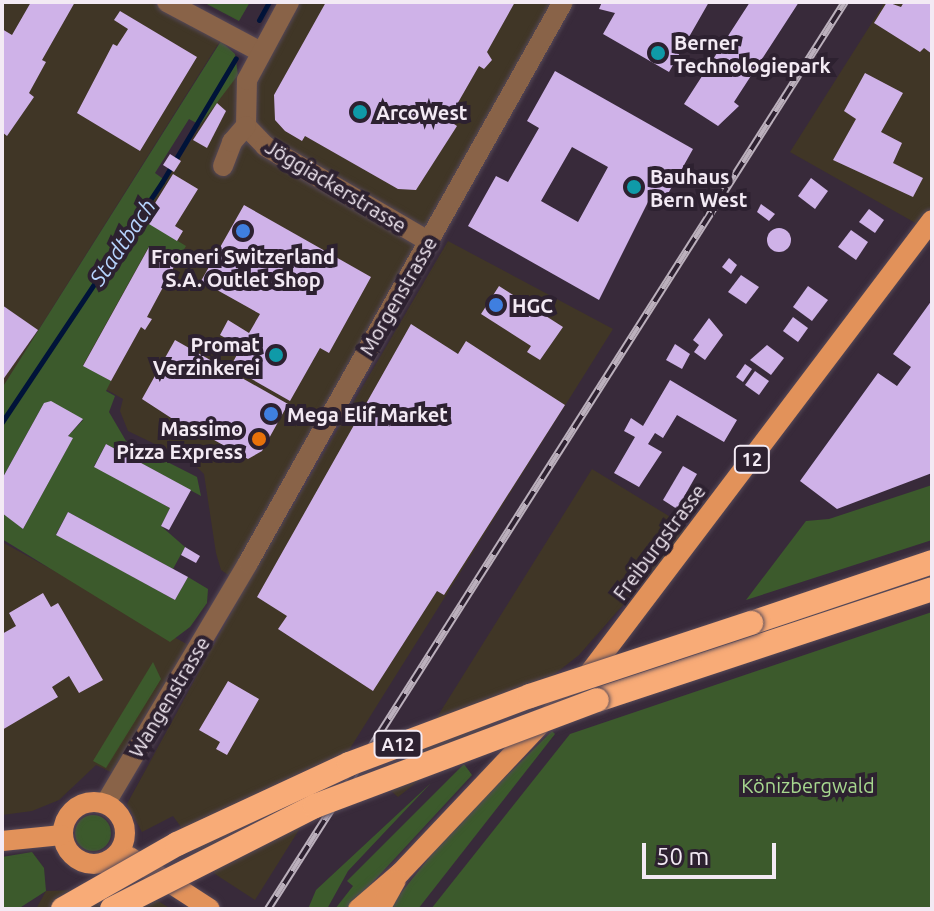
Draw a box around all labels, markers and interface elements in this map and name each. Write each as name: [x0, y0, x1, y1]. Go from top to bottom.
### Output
place label: Berner Technologiepark: [674, 30, 831, 77]
marker: Berner Technologiepark: [649, 44, 667, 62]
place label: ArcoWest: [376, 100, 467, 124]
marker: ArcoWest: [351, 103, 369, 121]
street label: Jöggiackerstrasse: [261, 134, 411, 238]
place label: Bauhaus Bern West: [650, 164, 747, 211]
marker: Bauhaus Bern West: [625, 178, 643, 196]
water label: Stadtbach: [83, 194, 161, 290]
marker: Froneri Switzerland S.A. Outlet Shop: [234, 222, 252, 240]
street label: Morgenstrasse: [354, 232, 442, 360]
place label: Froneri Switzerland S.A. Outlet Shop: [151, 244, 335, 291]
place label: HGC: [512, 293, 553, 317]
marker: HGC: [487, 296, 505, 314]
place label: Promat Verzinkerei: [153, 332, 260, 379]
marker: Promat Verzinkerei: [267, 346, 285, 364]
place label: Mega Elif Market: [287, 402, 448, 426]
marker: Mega Elif Market: [262, 405, 280, 423]
place label: Massimo Pizza Express: [116, 416, 243, 463]
marker: Massimo Pizza Express: [250, 430, 268, 448]
road number: 12: [732, 445, 772, 473]
street label: Freiburgstrasse: [608, 479, 710, 605]
street label: Wangenstrasse: [124, 632, 214, 762]
road number: A12: [372, 730, 424, 758]
park label: Könizbergwald: [741, 773, 875, 797]
scale bar: [646, 827, 780, 877]
text: 50 m: [656, 843, 709, 870]

